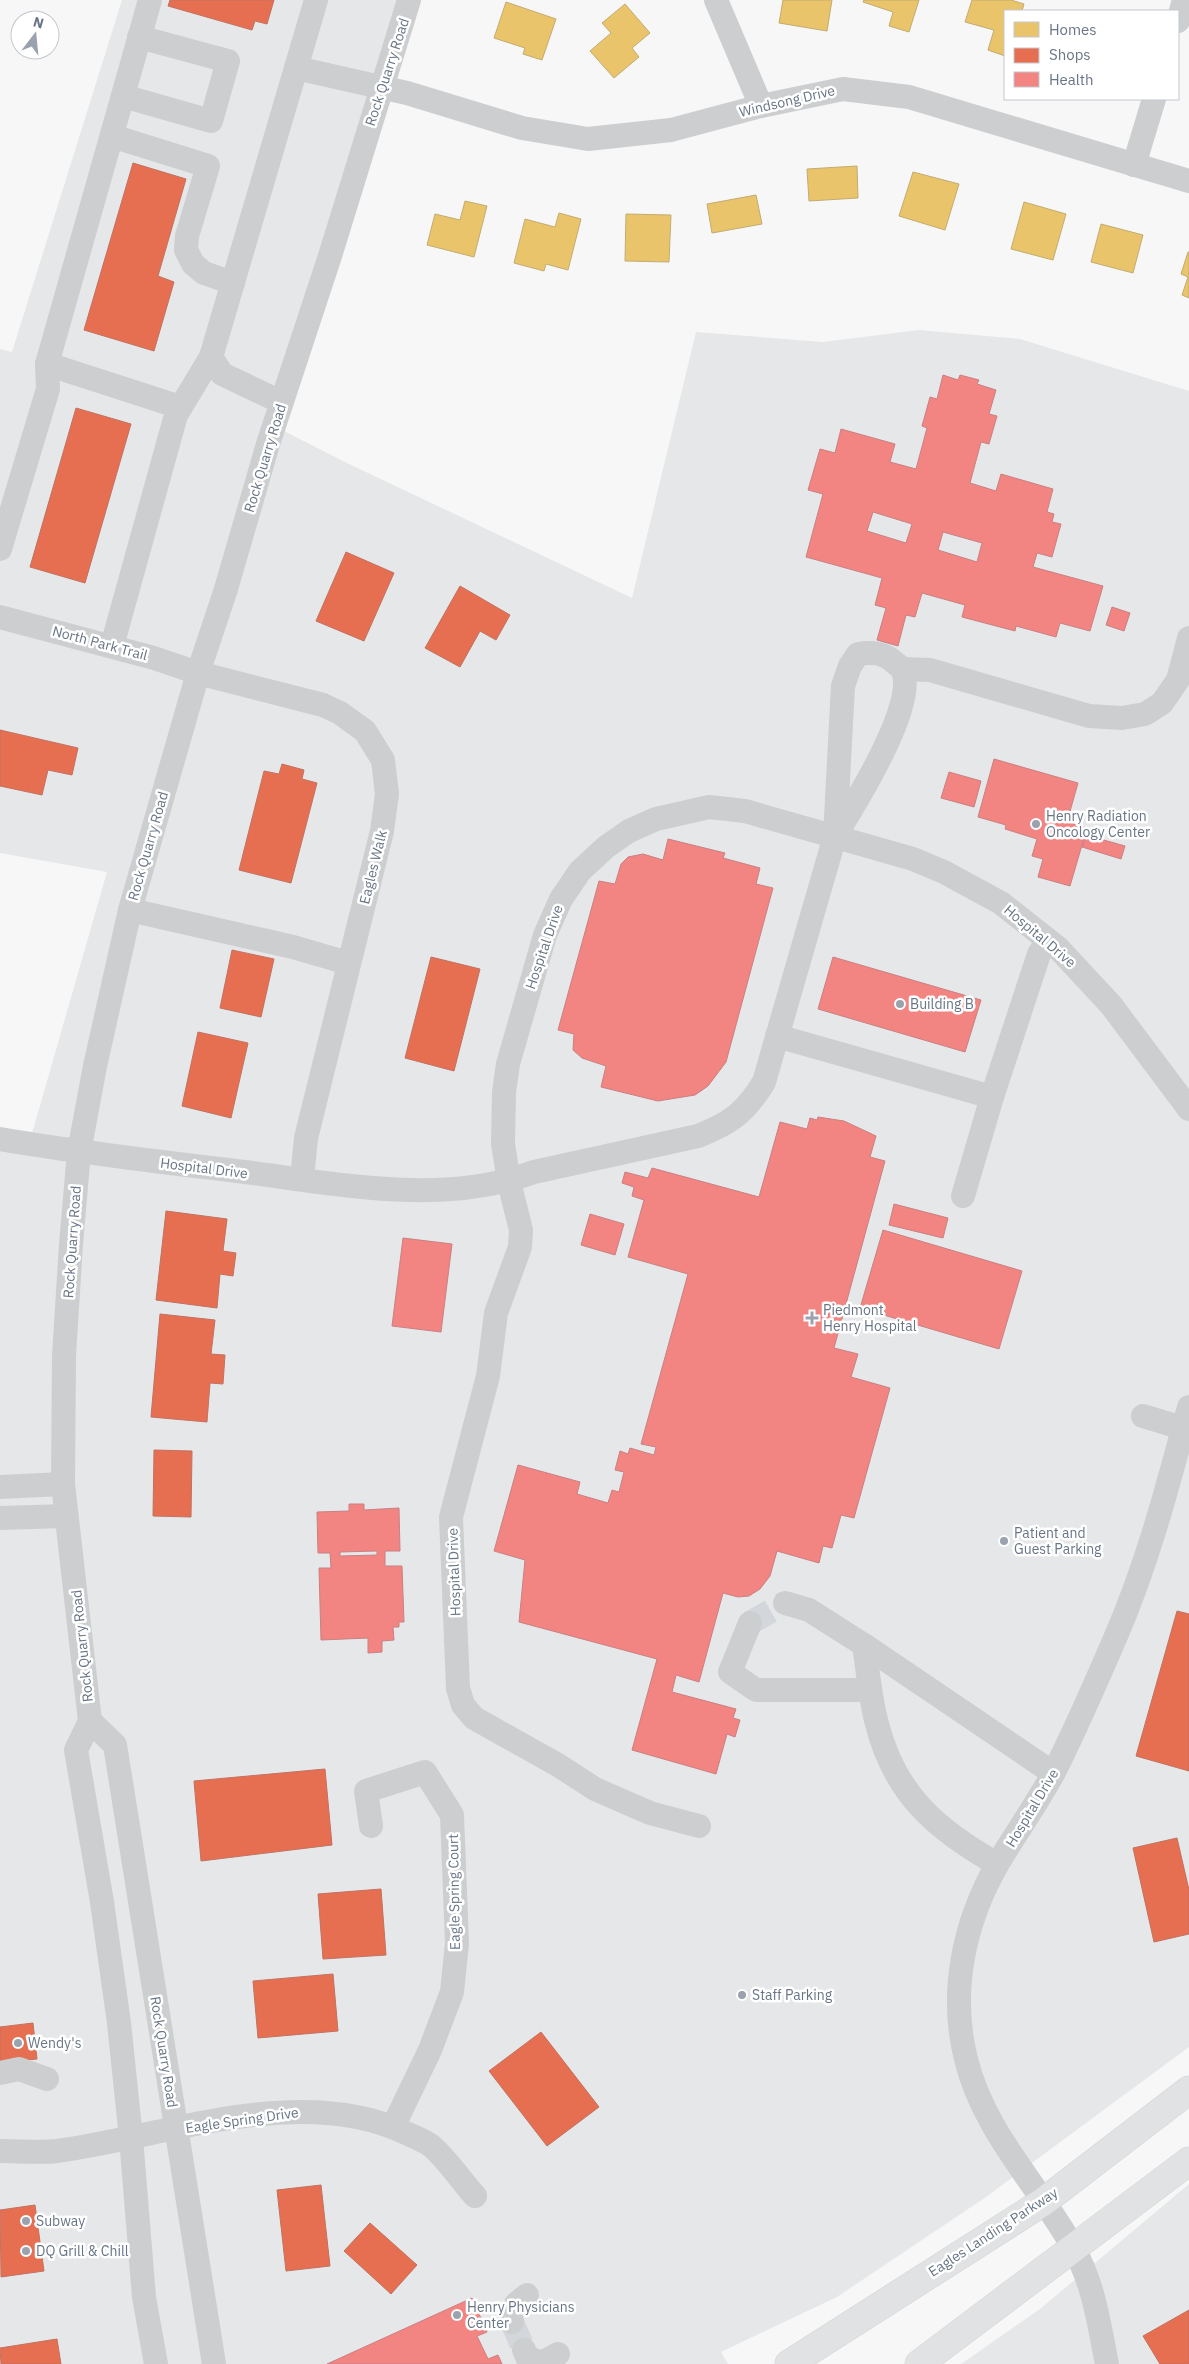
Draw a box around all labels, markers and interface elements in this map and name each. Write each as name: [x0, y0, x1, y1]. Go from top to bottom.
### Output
north arrow: [10, 10, 60, 60]
legend: [1004, 10, 1179, 100]
text: N: [31, 12, 46, 33]
street label: Rock Quarry Road: [361, 16, 413, 128]
text: Homes: [1049, 20, 1097, 39]
text: Shops: [1049, 45, 1091, 64]
text: Health: [1049, 70, 1094, 89]
street label: Windsong Drive: [737, 81, 837, 121]
street label: Rock Quarry Road: [240, 402, 290, 514]
street label: North Park Trail: [50, 622, 150, 664]
street label: Rock Quarry Road: [124, 789, 172, 903]
place label: Henry Radiation Oncology Center: [1046, 807, 1150, 841]
marker: Henry Radiation Oncology Center: [1030, 818, 1042, 830]
street label: Eagles Walk: [355, 828, 391, 906]
street label: Hospital Drive: [1000, 901, 1080, 971]
street label: Hospital Drive: [521, 902, 567, 992]
place label: Building B: [910, 995, 974, 1013]
marker: Building B: [894, 998, 906, 1010]
street label: Hospital Drive: [159, 1154, 249, 1182]
street label: Rock Quarry Road: [59, 1185, 85, 1299]
place label: Piedmont Henry Hospital: [823, 1301, 917, 1335]
marker: Piedmont Henry Hospital: [805, 1311, 819, 1325]
place label: Patient and Guest Parking: [1014, 1524, 1102, 1558]
street label: Hospital Drive: [443, 1527, 465, 1616]
marker: Patient and Guest Parking: [998, 1535, 1010, 1547]
street label: Rock Quarry Road: [67, 1589, 97, 1703]
street label: Hospital Drive: [1002, 1765, 1063, 1850]
street label: Eagle Spring Court: [444, 1834, 464, 1950]
place label: Staff Parking: [752, 1986, 833, 2004]
marker: Staff Parking: [736, 1989, 748, 2001]
street label: Rock Quarry Road: [146, 1995, 182, 2109]
place label: Wendy's: [28, 2034, 82, 2052]
marker: Wendy's: [12, 2037, 24, 2049]
street label: Eagle Spring Drive: [184, 2103, 300, 2137]
street label: Eagles Landing Parkway: [925, 2183, 1061, 2281]
place label: Subway: [36, 2212, 85, 2230]
marker: Subway: [20, 2215, 32, 2227]
place label: DQ Grill & Chill: [36, 2242, 129, 2260]
marker: DQ Grill & Chill: [20, 2245, 32, 2257]
place label: Henry Physicians Center: [467, 2298, 575, 2332]
marker: Henry Physicians Center: [451, 2309, 463, 2321]

